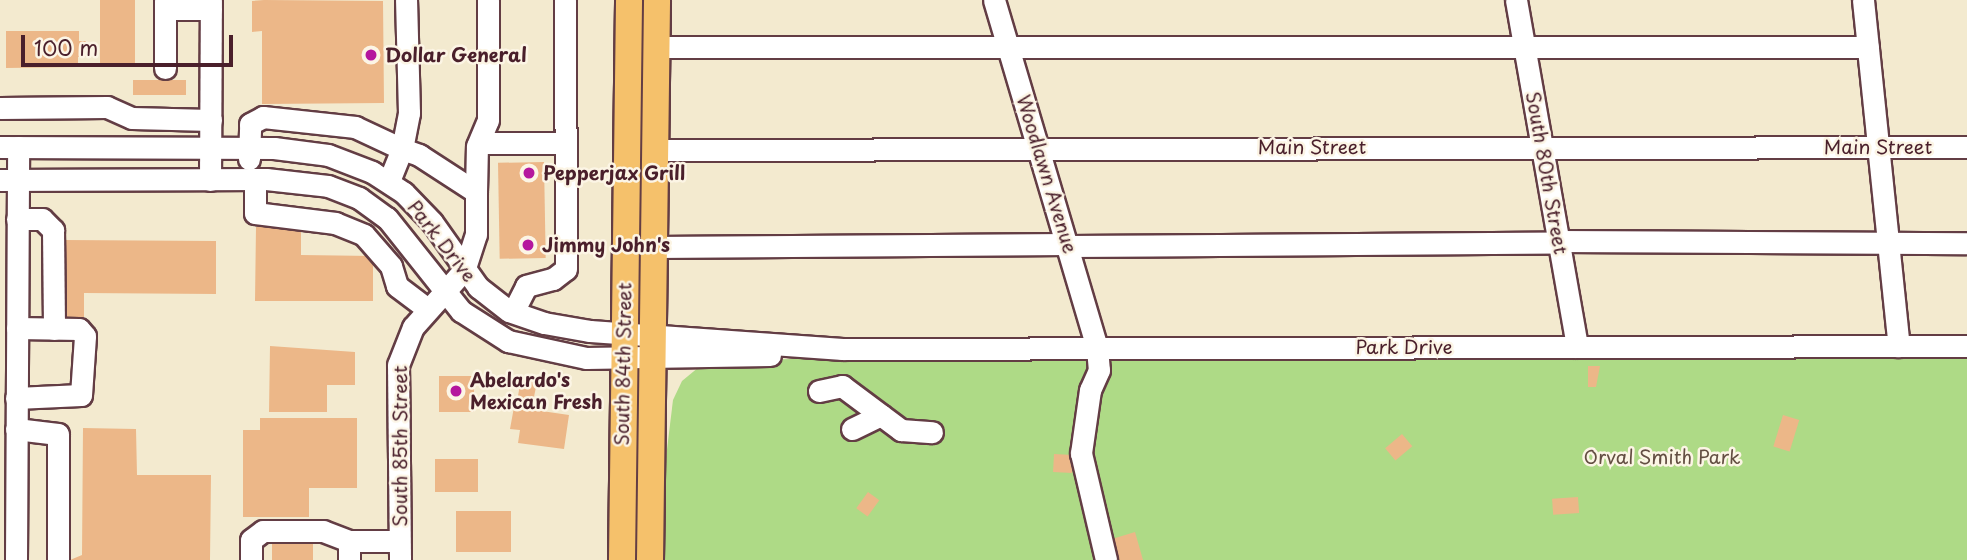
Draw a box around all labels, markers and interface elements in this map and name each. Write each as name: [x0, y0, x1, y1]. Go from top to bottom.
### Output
scale bar: [24, 21, 236, 65]
text: 100 m: [34, 31, 98, 63]
place label: Dollar General: [385, 44, 527, 66]
marker: Dollar General: [363, 47, 379, 63]
street label: South 80th Street: [1521, 89, 1573, 257]
street label: Woodlawn Avenue: [1012, 92, 1082, 256]
street label: Main Street: [1258, 136, 1366, 158]
street label: Main Street: [1824, 136, 1932, 158]
place label: Pepperjax Grill: [543, 162, 686, 184]
marker: Pepperjax Grill: [521, 165, 537, 181]
street label: Park Drive: [403, 196, 481, 286]
place label: Jimmy John's: [542, 234, 671, 256]
marker: Jimmy John's: [520, 237, 536, 253]
street label: South 84th Street: [610, 282, 636, 446]
street label: Park Drive: [1355, 336, 1453, 358]
street label: South 85th Street: [389, 364, 411, 528]
place label: Abelardo's Mexican Fresh: [470, 369, 603, 413]
marker: Abelardo's Mexican Fresh: [448, 383, 464, 399]
park label: Orval Smith Park: [1583, 446, 1741, 468]

